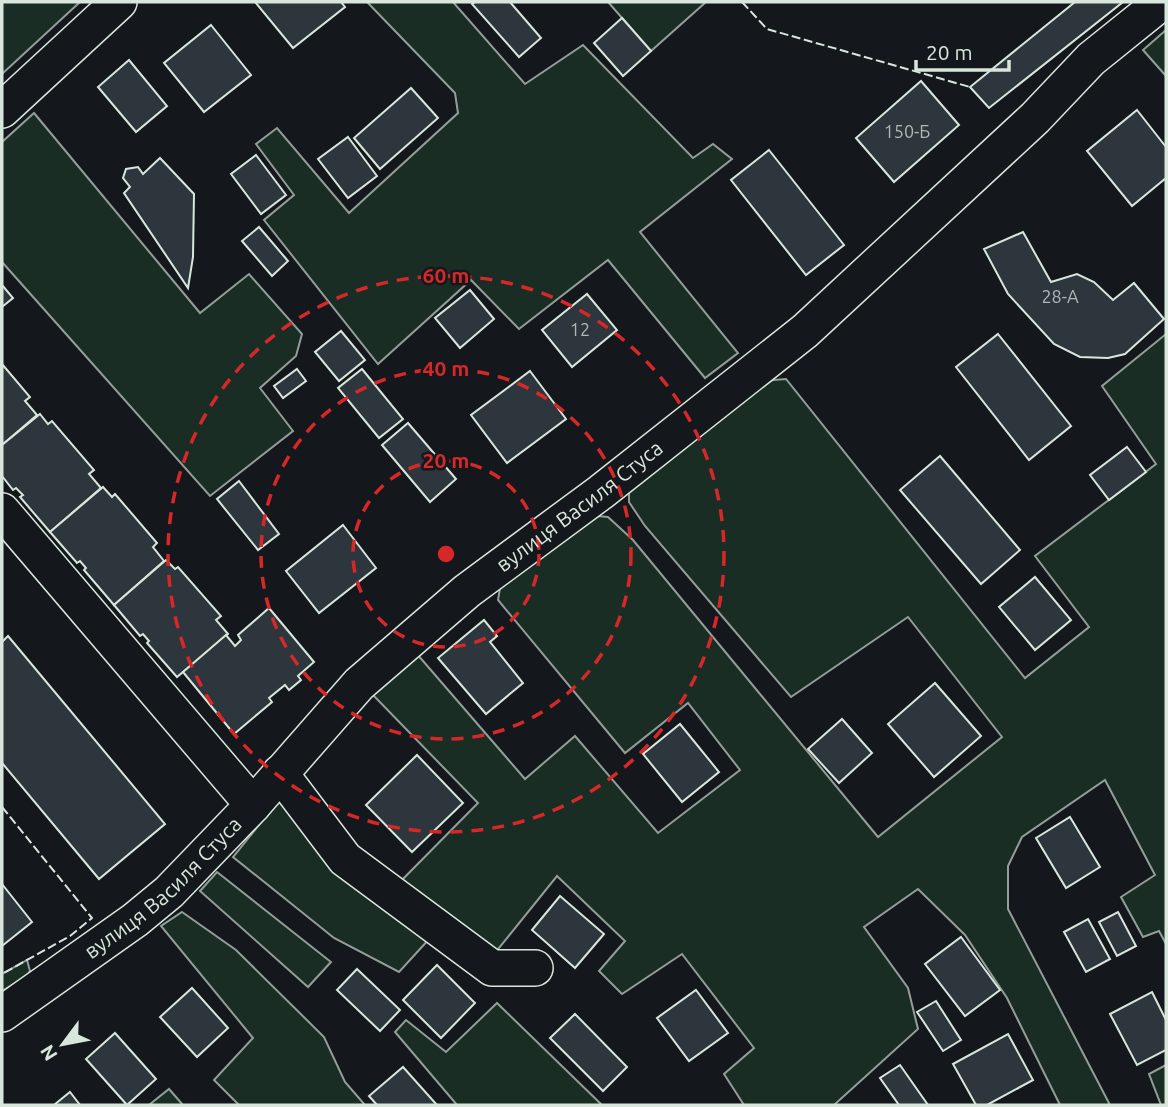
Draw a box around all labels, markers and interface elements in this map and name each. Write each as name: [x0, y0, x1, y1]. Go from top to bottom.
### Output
scale bar: [916, 28, 1009, 72]
text: 20 m: [926, 40, 973, 64]
house number: 150-Б: [884, 121, 930, 141]
text: 60 m: [423, 263, 469, 287]
house number: 28-А: [1041, 286, 1079, 306]
house number: 12: [570, 319, 590, 339]
text: 40 m: [423, 356, 469, 380]
street label: вулиця Василя Стуса: [491, 435, 667, 576]
text: 20 m: [423, 448, 469, 472]
centre of rings: [434, 542, 458, 566]
street label: вулиця Василя Стуса: [79, 812, 246, 963]
north arrow: [28, 1009, 98, 1079]
text: N: [35, 1041, 62, 1065]

